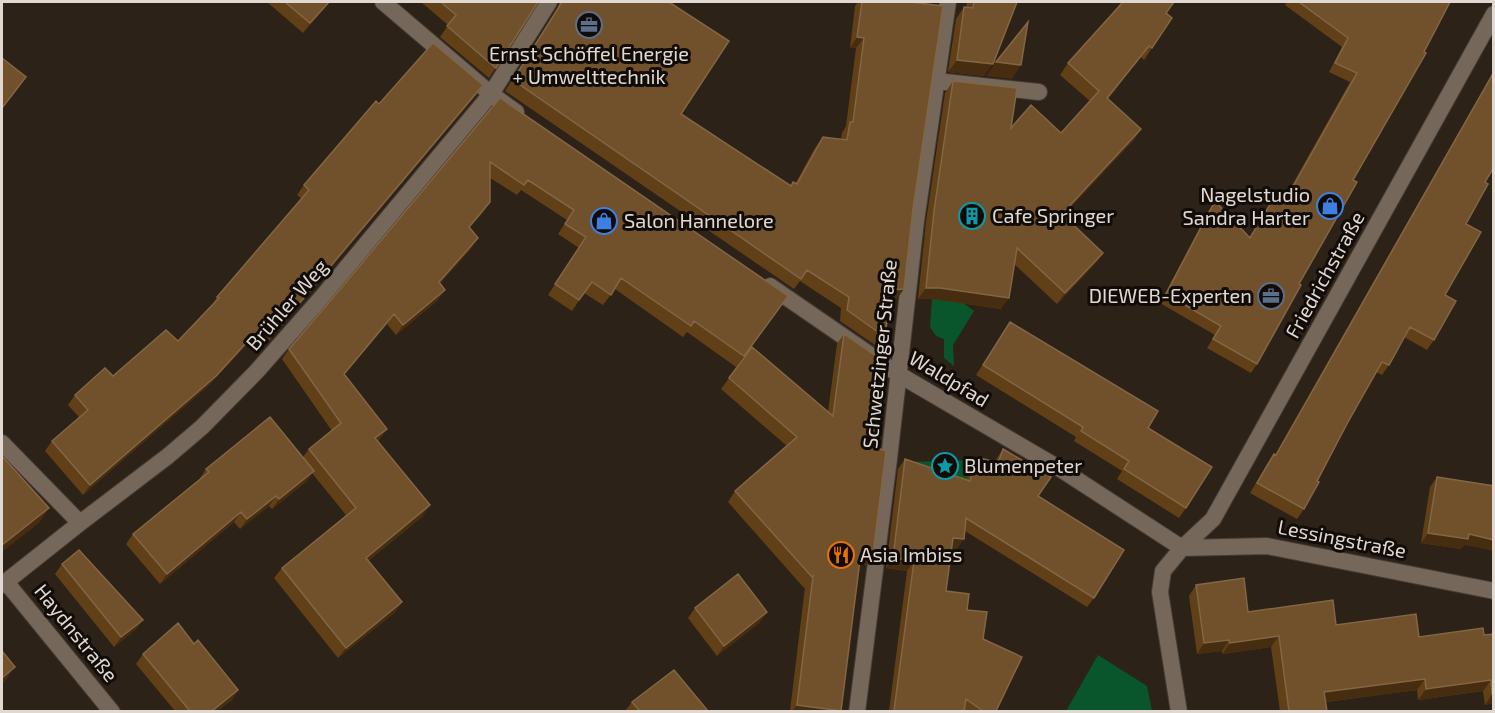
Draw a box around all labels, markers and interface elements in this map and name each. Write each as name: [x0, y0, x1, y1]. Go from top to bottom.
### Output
office icon: Ernst Schöffel Energie + Umwelttechnik: [574, 10, 604, 40]
place label: Ernst Schöffel Energie + Umwelttechnik: [489, 41, 689, 88]
place label: Nagelstudio Sandra Harter: [1183, 182, 1310, 229]
shop icon: Nagelstudio Sandra Harter: [1315, 191, 1345, 221]
building icon: Cafe Springer: [957, 201, 987, 231]
place label: Cafe Springer: [992, 203, 1114, 227]
shop icon: Salon Hannelore: [589, 206, 619, 236]
street label: Friedrichstraße: [1279, 207, 1369, 342]
place label: Salon Hannelore: [624, 208, 774, 232]
street label: Brühler Weg: [240, 254, 332, 355]
street label: Schwetzinger Straße: [857, 258, 901, 450]
office icon: DIEWEB-Experten: [1256, 281, 1286, 311]
place label: DIEWEB-Experten: [1089, 283, 1252, 307]
street label: Waldpfad: [905, 345, 994, 411]
place icon: Blumenpeter: [930, 451, 960, 481]
place label: Blumenpeter: [964, 453, 1082, 477]
street label: Lessingstraße: [1276, 514, 1408, 562]
restaurant icon: Asia Imbiss: [826, 540, 856, 570]
place label: Asia Imbiss: [860, 542, 962, 566]
street label: Haydnstraße: [30, 579, 124, 686]

